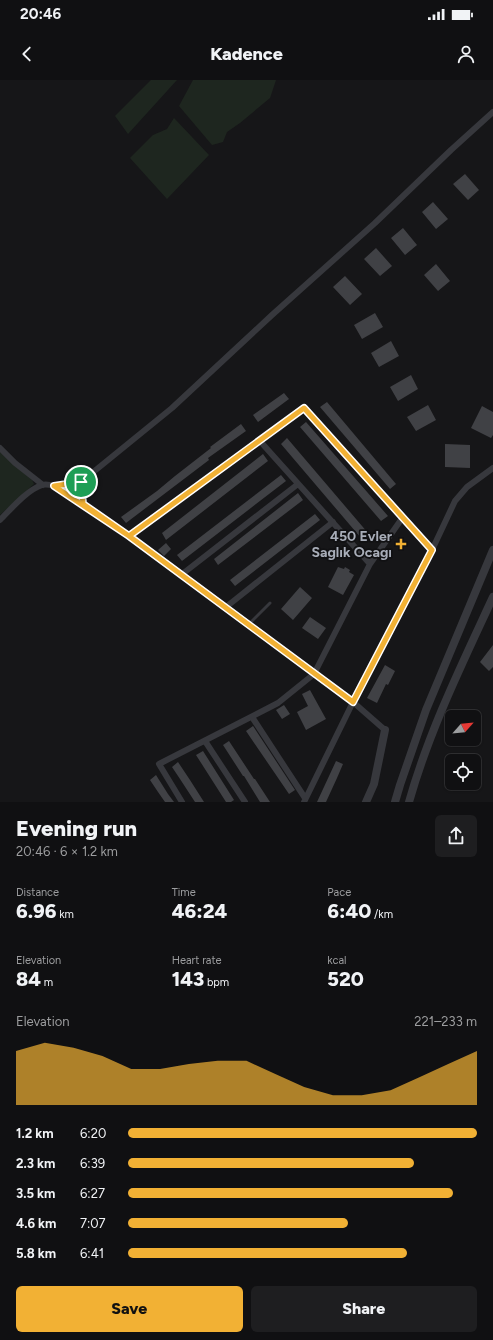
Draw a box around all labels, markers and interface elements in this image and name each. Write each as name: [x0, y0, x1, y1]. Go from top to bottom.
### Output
text: 20:46: [20, 5, 61, 23]
icon: back: [16, 43, 38, 65]
text: Kadence: [210, 43, 283, 65]
icon: person: [455, 43, 477, 65]
pin: [64, 465, 98, 499]
icon: arrive: [70, 471, 92, 493]
place label: 450 Evler Saglık Ocagı: [311, 528, 393, 561]
marker: 450 Evler Saglık Ocagı: [395, 538, 407, 550]
north arrow: [445, 710, 481, 746]
map controls: [445, 710, 481, 790]
button: locate: [445, 754, 481, 790]
text: Evening run: [16, 815, 137, 842]
button: share: [435, 815, 477, 857]
text: 20:46 · 6 × 1.2 km: [16, 844, 118, 859]
text: Distance: [16, 886, 59, 899]
text: Time: [172, 886, 196, 899]
text: Pace: [327, 886, 351, 899]
text: 6.96: [16, 899, 57, 923]
text: 46:24: [172, 899, 227, 923]
text: 6:40: [327, 899, 371, 923]
text: km: [57, 908, 74, 921]
text: /km: [371, 908, 393, 921]
text: Elevation: [16, 954, 61, 967]
text: Heart rate: [172, 954, 222, 967]
text: kcal: [327, 954, 347, 967]
text: 84: [16, 967, 41, 991]
text: 143: [172, 967, 204, 991]
text: 520: [327, 967, 364, 991]
text: m: [41, 976, 53, 989]
text: bpm: [204, 976, 229, 989]
text: Elevation: [16, 1014, 69, 1029]
text: 221–233 m: [414, 1014, 477, 1029]
text: 1.2 km: [16, 1126, 54, 1141]
text: 6:20: [80, 1126, 106, 1141]
text: 2.3 km: [16, 1156, 55, 1171]
text: 6:39: [80, 1156, 105, 1171]
text: 3.5 km: [16, 1186, 55, 1201]
text: 6:27: [80, 1186, 105, 1201]
text: 4.6 km: [16, 1216, 56, 1231]
text: 7:07: [80, 1216, 106, 1231]
text: 5.8 km: [16, 1246, 56, 1261]
text: 6:41: [80, 1246, 104, 1261]
button: Save: [16, 1286, 243, 1332]
button: Share: [251, 1286, 477, 1332]

